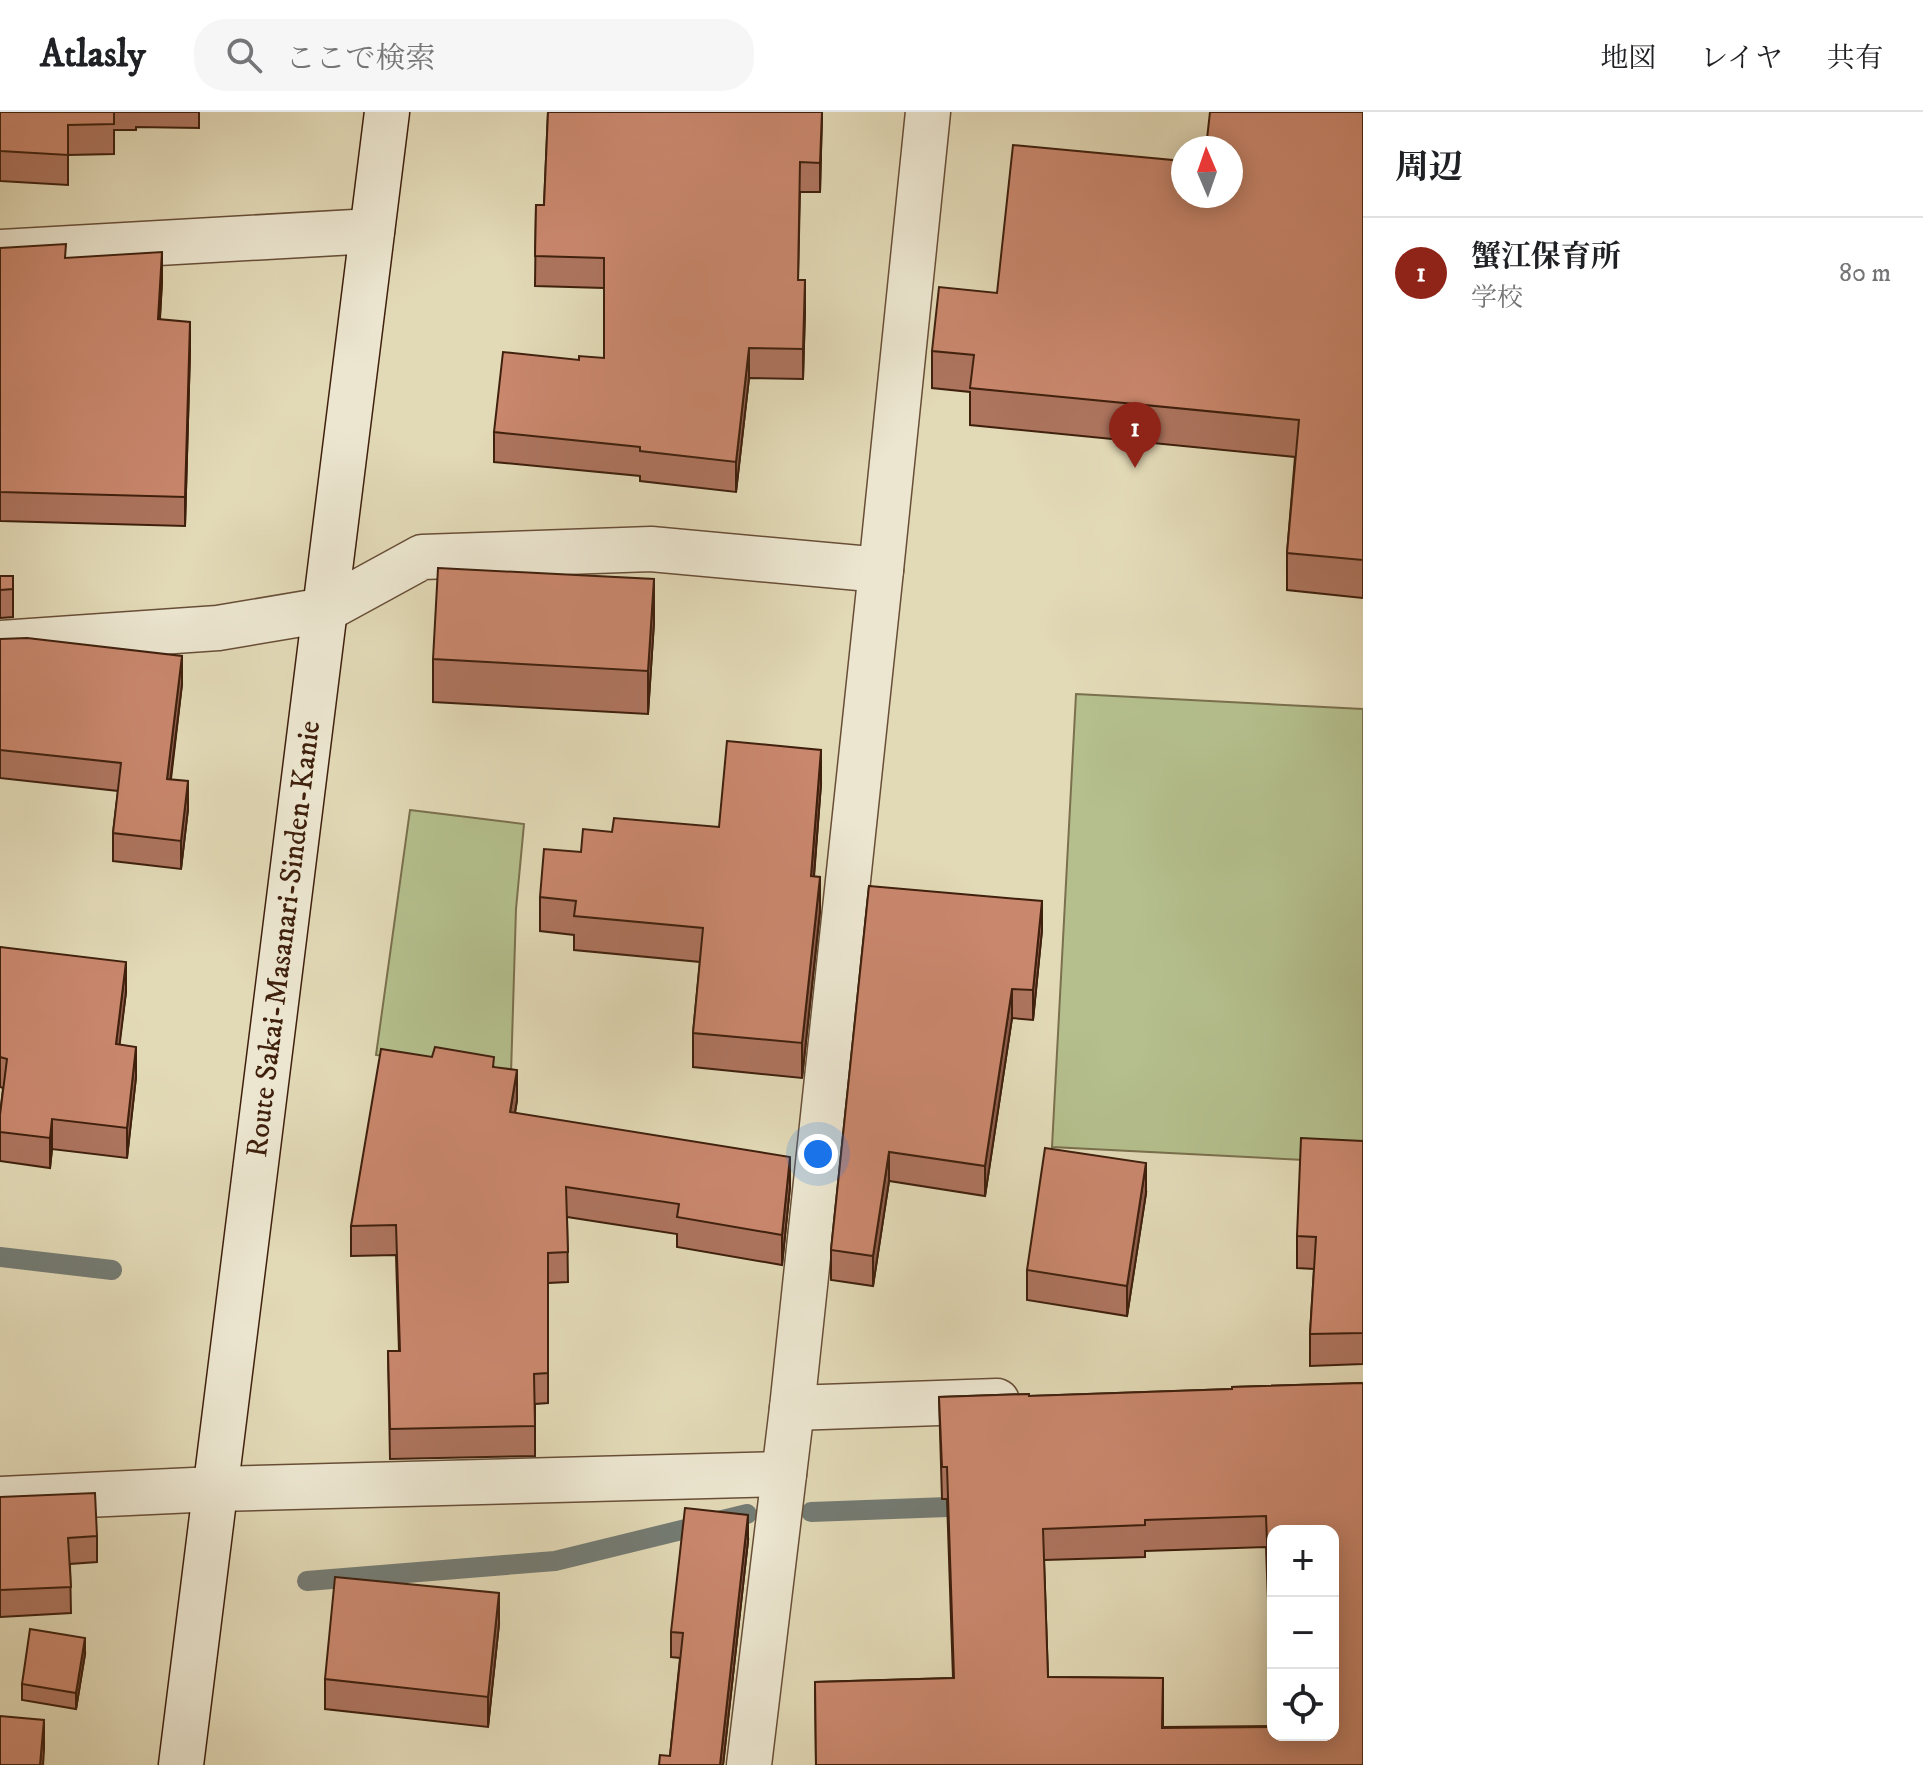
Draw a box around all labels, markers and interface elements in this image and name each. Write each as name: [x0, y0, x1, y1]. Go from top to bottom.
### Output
search box: [194, 19, 754, 91]
text: Atlasly: [40, 31, 146, 79]
icon: search: [222, 33, 266, 77]
text: ここで検索: [286, 41, 436, 78]
text: 地図: [1600, 41, 1656, 76]
text: レイヤ: [1700, 41, 1783, 76]
text: 共有: [1827, 41, 1883, 76]
north arrow: [1171, 136, 1243, 208]
text: 周辺: [1395, 147, 1463, 189]
text: 蟹江保育所: [1471, 239, 1621, 276]
text: 1: [1416, 257, 1426, 290]
text: 80 m: [1839, 257, 1891, 290]
text: 学校: [1471, 282, 1523, 315]
pin: 1: [1109, 402, 1161, 468]
street label: Route Sakai-Masanari-Sinden-Kanie: [239, 719, 329, 1159]
your location: [798, 1134, 838, 1174]
map controls: [1267, 1525, 1339, 1741]
button: +: [1267, 1525, 1339, 1597]
button: −: [1267, 1597, 1339, 1669]
button: locate: [1267, 1669, 1339, 1741]

